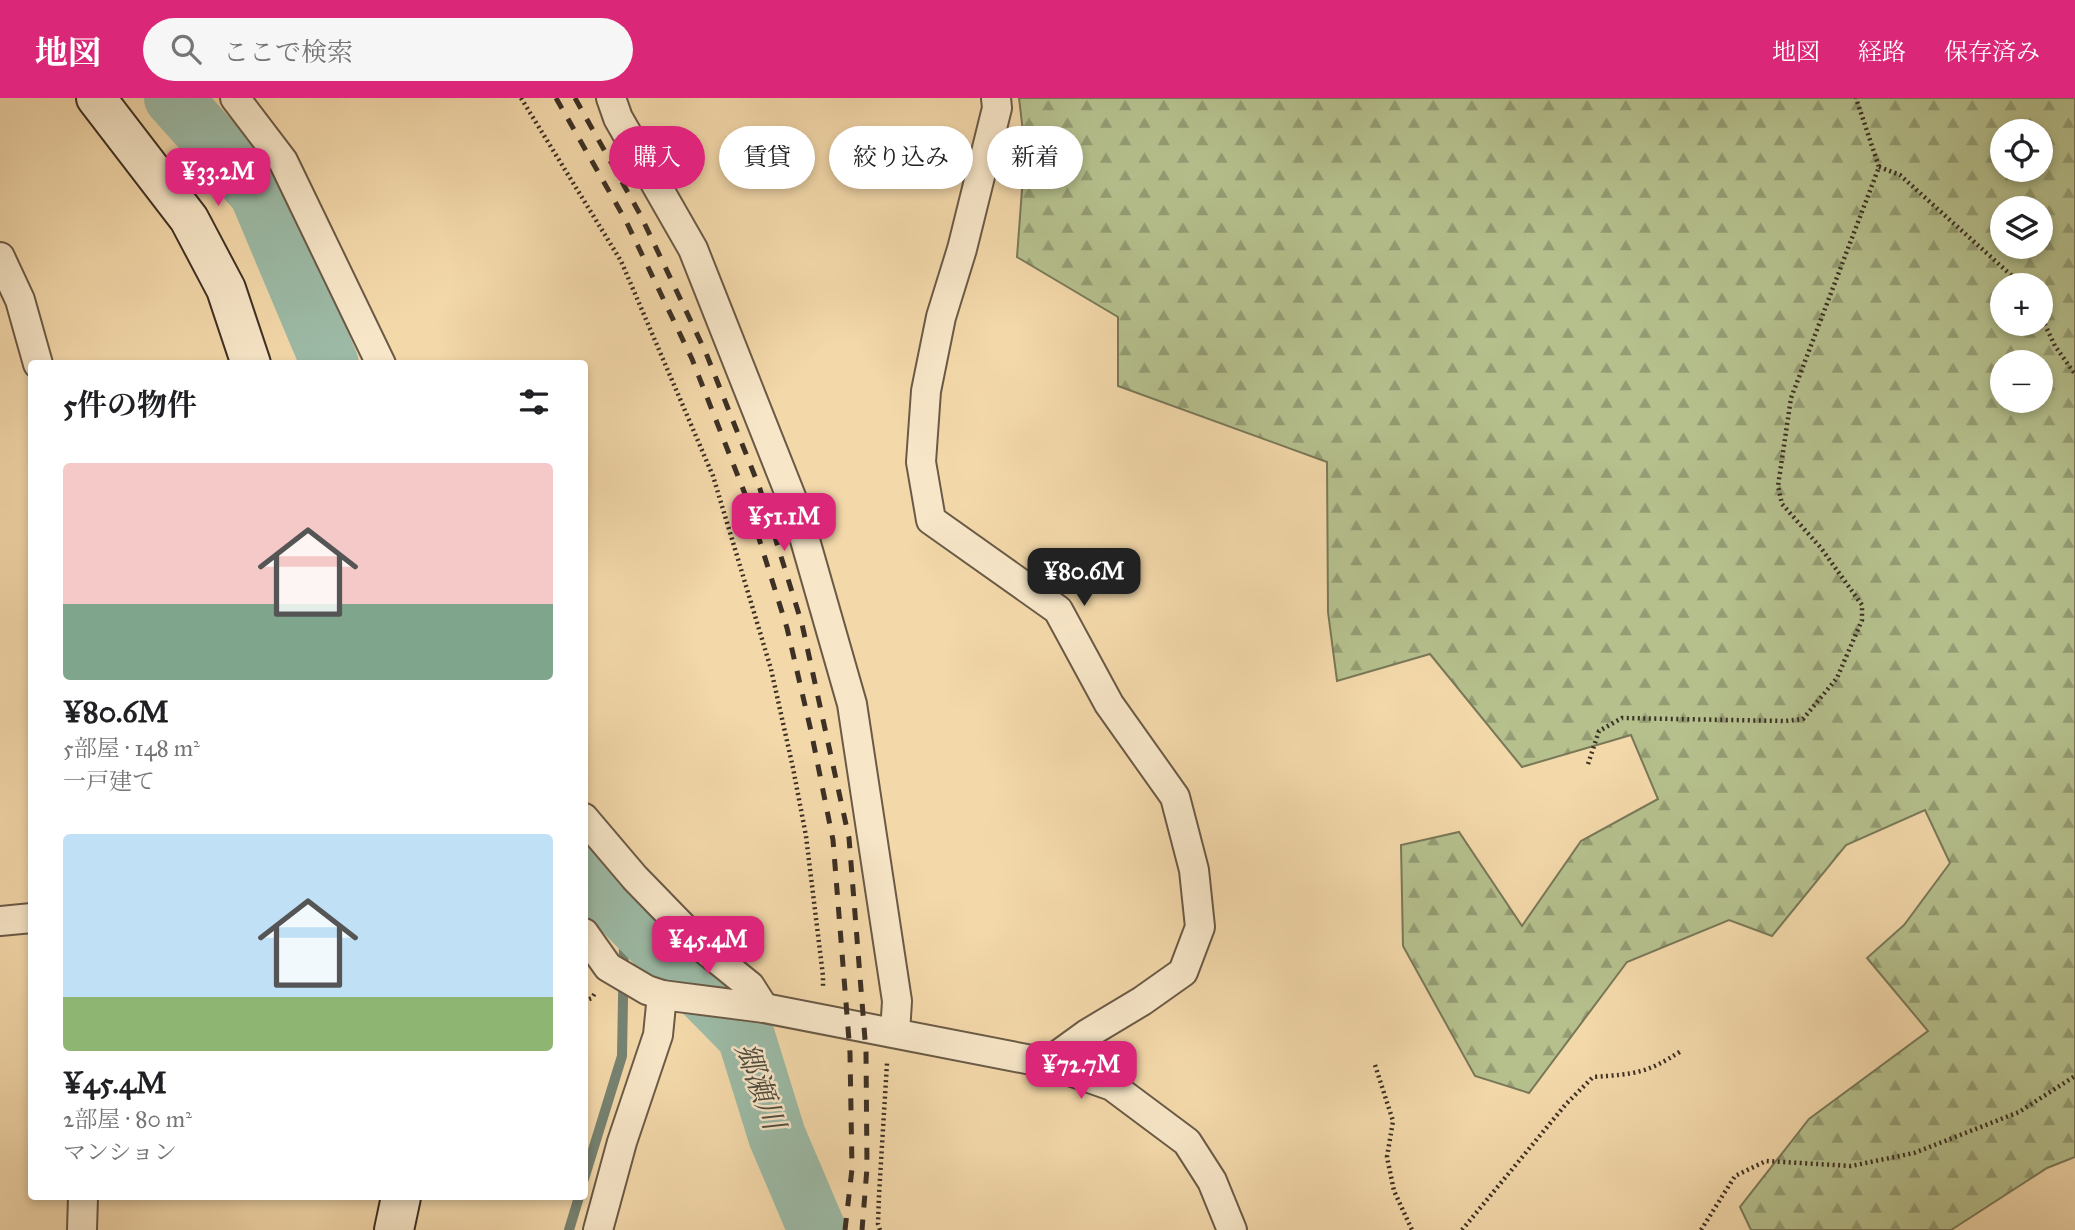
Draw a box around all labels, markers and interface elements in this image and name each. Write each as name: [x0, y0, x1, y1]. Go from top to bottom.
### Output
search box: [143, 18, 633, 81]
icon: search: [167, 30, 205, 68]
text: 地図: [35, 33, 101, 73]
text: ここで検索: [223, 36, 353, 68]
text: 地図: [1772, 37, 1820, 67]
text: 経路: [1858, 37, 1906, 67]
text: 保存済み: [1944, 37, 2040, 67]
map controls: [1990, 119, 2053, 413]
button: locate: [1990, 119, 2053, 182]
chip: 購入: [609, 126, 705, 189]
chip: 賃貸: [719, 126, 815, 189]
chip: 絞り込み: [829, 126, 973, 189]
chip: 新着: [987, 126, 1083, 189]
pin: ¥33.2M: [161, 148, 275, 208]
text: ¥33.2M: [181, 157, 255, 185]
button: layers: [1990, 196, 2053, 259]
button: +: [1990, 273, 2053, 336]
button: −: [1990, 350, 2053, 413]
icon: filters: [515, 383, 553, 421]
text: 5件の物件: [63, 387, 197, 423]
pin: ¥51.1M: [727, 494, 841, 553]
text: ¥51.1M: [748, 502, 820, 530]
icon: home: [245, 509, 371, 635]
pin: ¥80.6M: [1027, 548, 1141, 608]
text: ¥80.6M: [1043, 557, 1125, 585]
text: ¥80.6M: [63, 694, 169, 730]
text: 5部屋 · 148 m²: [63, 734, 200, 762]
text: 一戸建て: [63, 767, 155, 795]
icon: home: [245, 880, 371, 1006]
pin: ¥45.4M: [651, 916, 765, 976]
text: ¥45.4M: [668, 925, 748, 953]
water label: 郷瀬川: [728, 1038, 793, 1137]
pin: ¥72.7M: [1024, 1042, 1138, 1101]
text: ¥72.7M: [1042, 1050, 1120, 1078]
text: ¥45.4M: [63, 1065, 167, 1101]
text: 2部屋 · 80 m²: [63, 1105, 192, 1133]
text: マンション: [63, 1138, 177, 1166]

